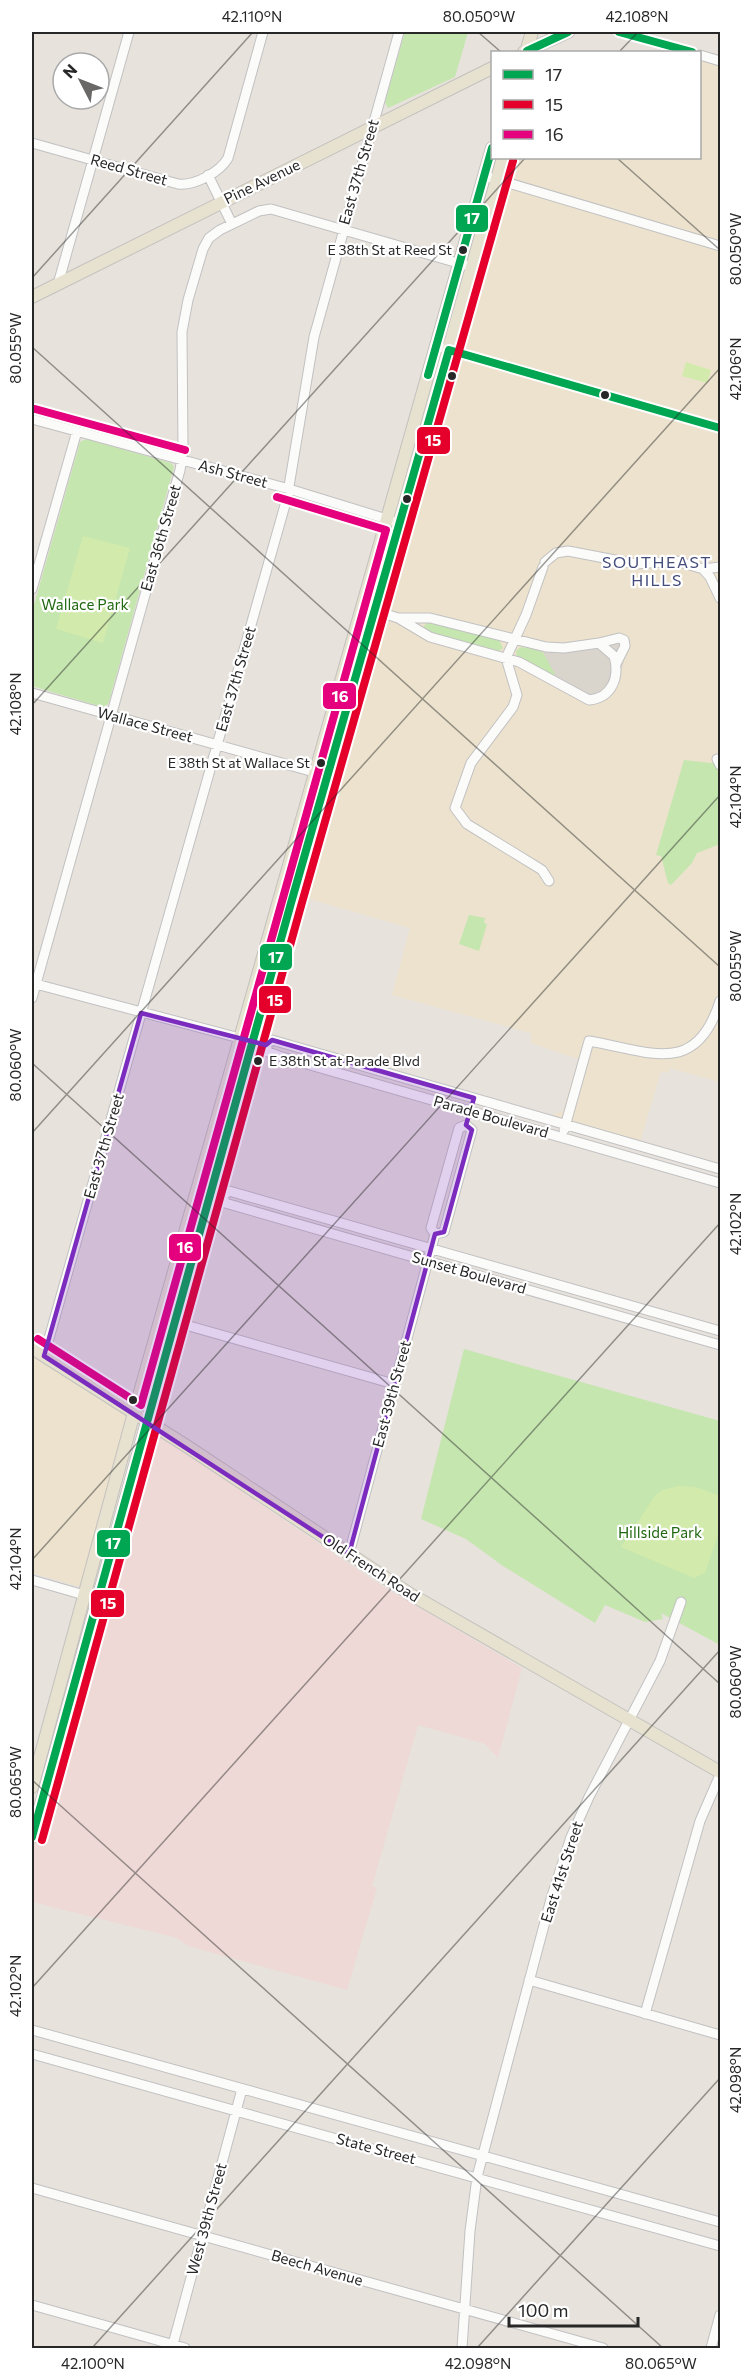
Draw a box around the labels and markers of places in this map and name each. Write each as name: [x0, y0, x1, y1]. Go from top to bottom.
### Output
place label: E 38th St at Reed St: [328, 241, 452, 258]
marker: E 38th St at Reed St: [457, 244, 469, 256]
unlabelled marker: [446, 370, 458, 382]
unlabelled marker: [599, 389, 611, 401]
unlabelled marker: [401, 493, 413, 505]
place label: E 38th St at Wallace St: [168, 754, 310, 771]
marker: E 38th St at Wallace St: [315, 757, 327, 769]
place label: E 38th St at Parade Blvd: [269, 1052, 420, 1069]
marker: E 38th St at Parade Blvd: [252, 1055, 264, 1067]
unlabelled marker: [127, 1394, 139, 1406]

